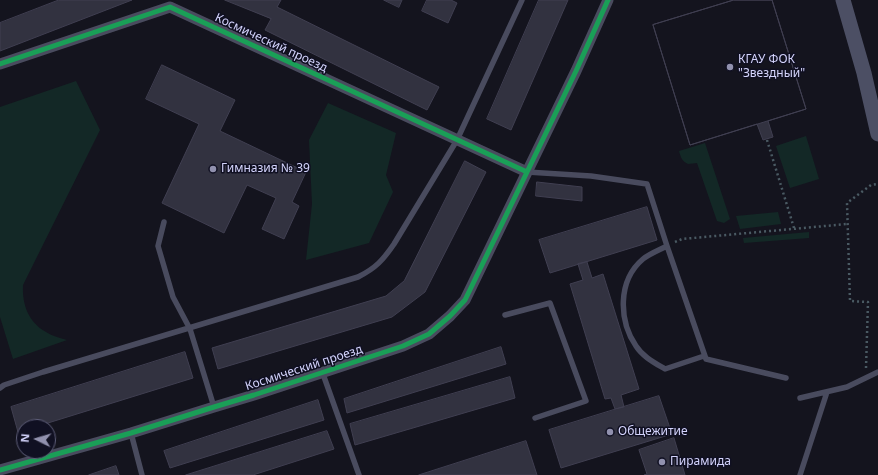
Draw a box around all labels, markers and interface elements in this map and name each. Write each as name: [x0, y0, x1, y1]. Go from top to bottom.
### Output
street label: Космический проезд: [212, 11, 330, 75]
place label: КГАУ ФОК "Звездный": [738, 53, 805, 81]
marker: КГАУ ФОК "Звездный": [725, 62, 735, 72]
place label: Гимназия № 39: [221, 162, 310, 176]
marker: Гимназия № 39: [208, 164, 218, 174]
street label: Космический проезд: [244, 342, 364, 394]
north arrow: [16, 419, 56, 459]
place label: Общежитие: [618, 425, 688, 439]
marker: Общежитие: [605, 427, 615, 437]
text: N: [17, 433, 32, 443]
place label: Пирамида: [670, 455, 731, 469]
marker: Пирамида: [657, 457, 667, 467]

